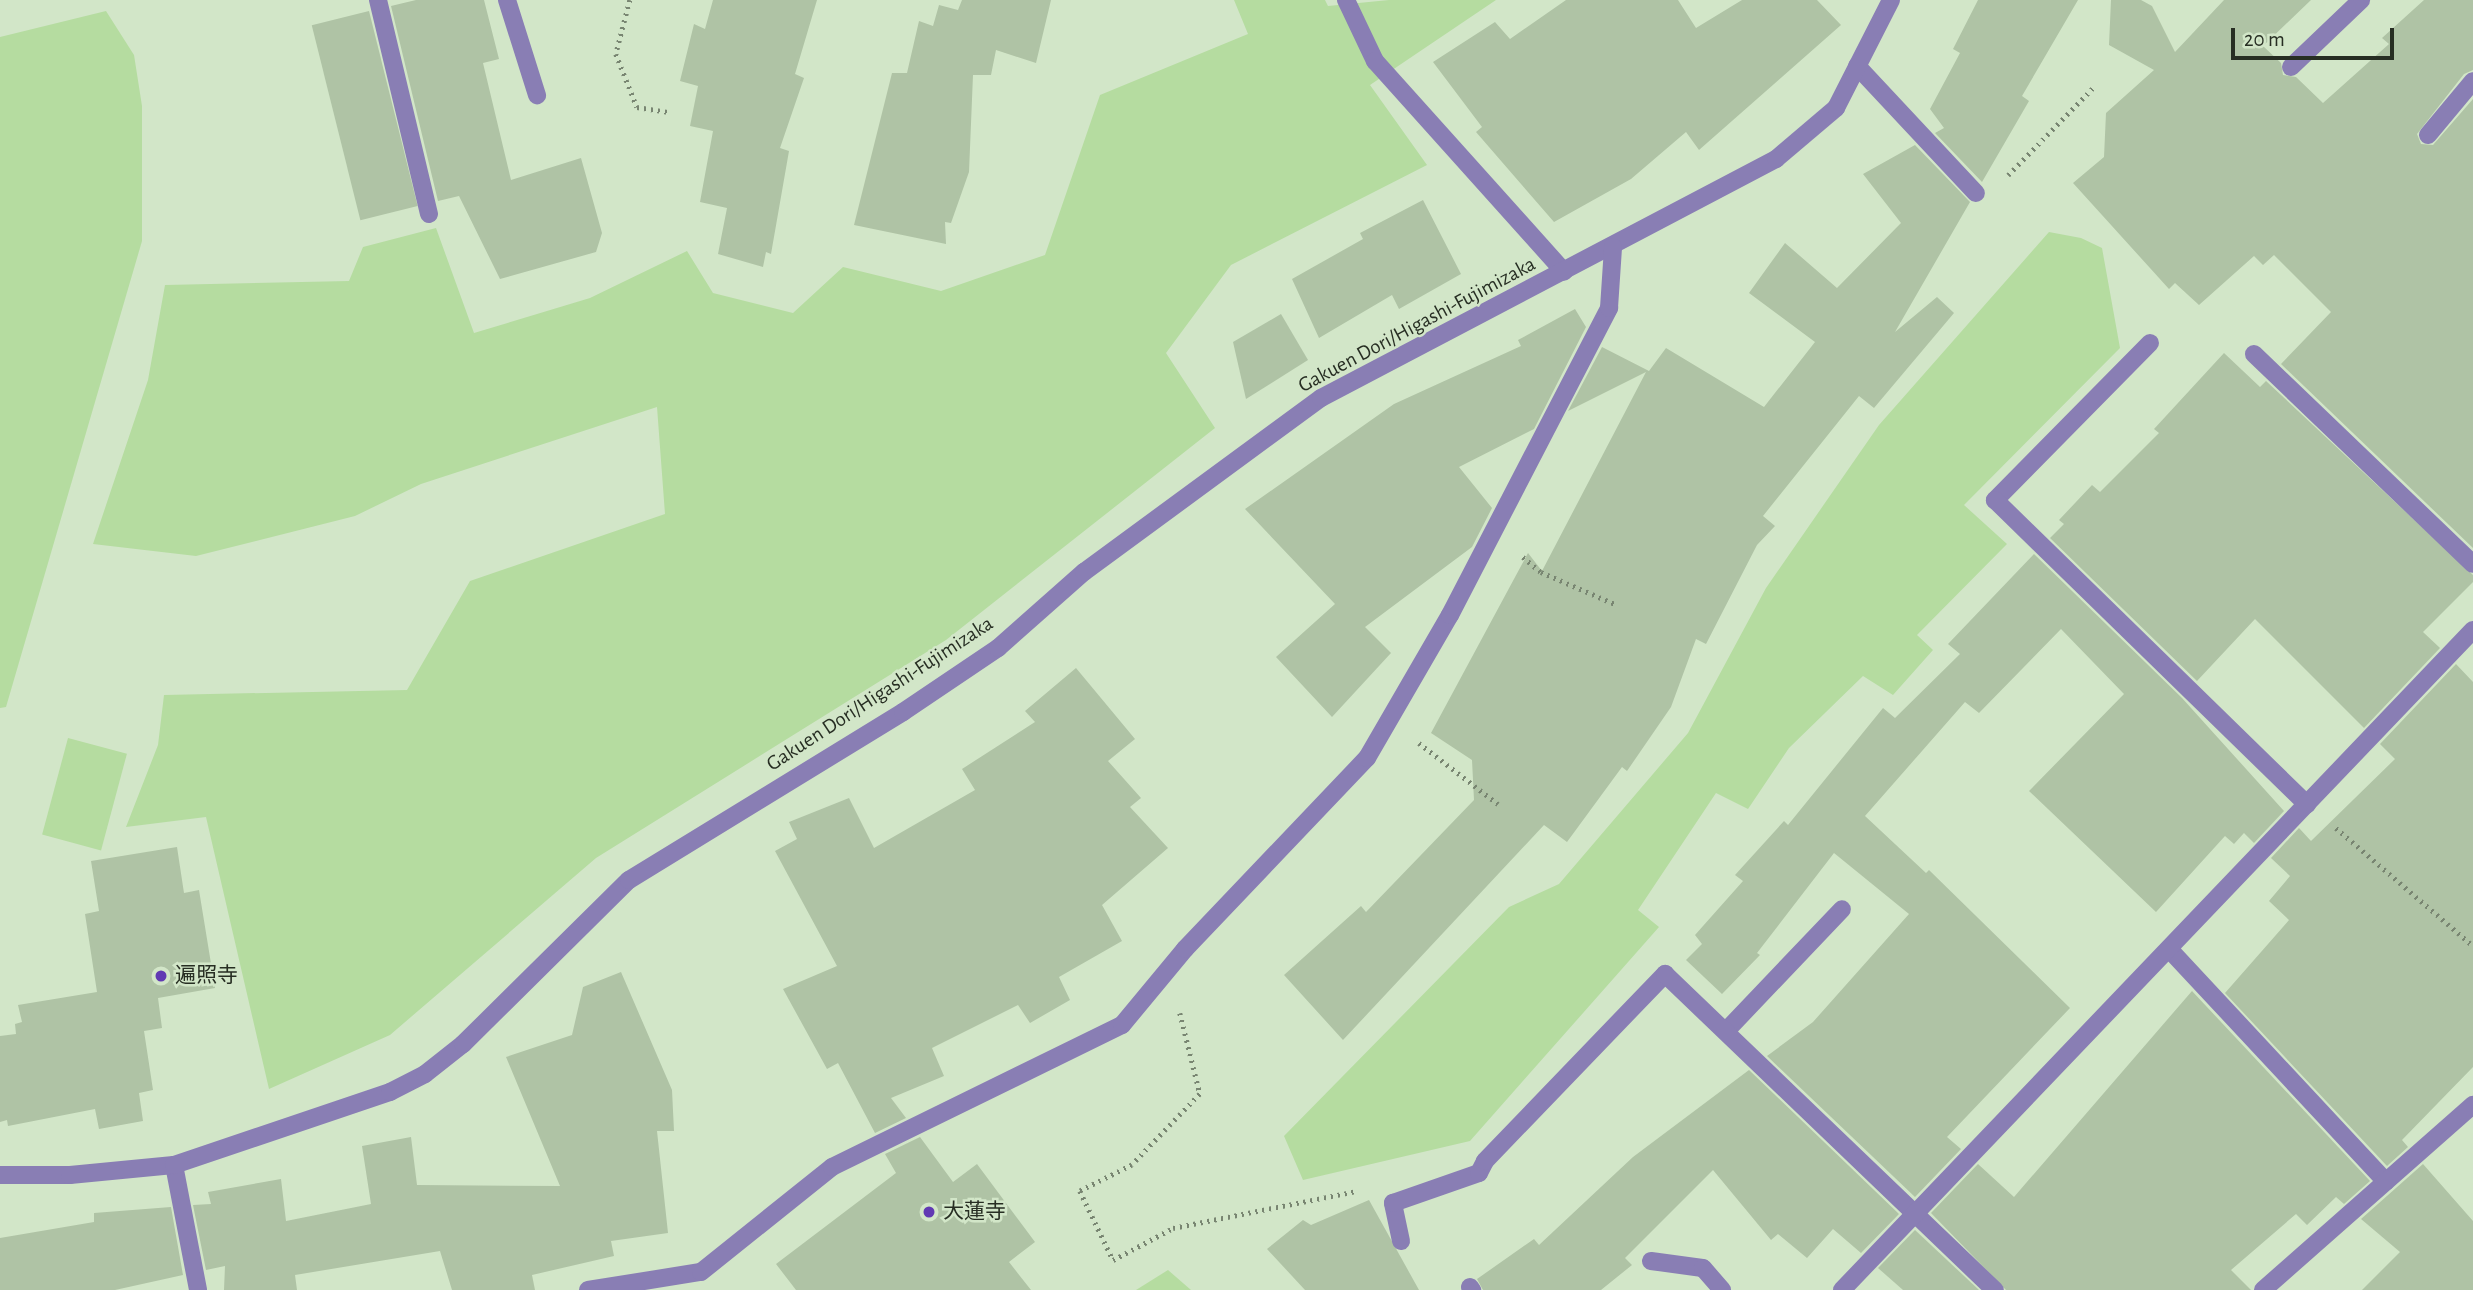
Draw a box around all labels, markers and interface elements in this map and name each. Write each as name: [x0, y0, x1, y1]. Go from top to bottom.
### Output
scale bar: [2235, 14, 2398, 58]
text: 20 m: [2244, 29, 2285, 50]
street label: Gakuen Dori/Higashi-Fujimizaka: [1294, 252, 1540, 398]
street label: Gakuen Dori/Higashi-Fujimizaka: [762, 611, 998, 777]
place label: 遍照寺: [175, 963, 238, 989]
marker: 遍照寺: [153, 968, 169, 984]
place label: 大蓮寺: [943, 1199, 1006, 1225]
marker: 大蓮寺: [921, 1204, 937, 1220]

